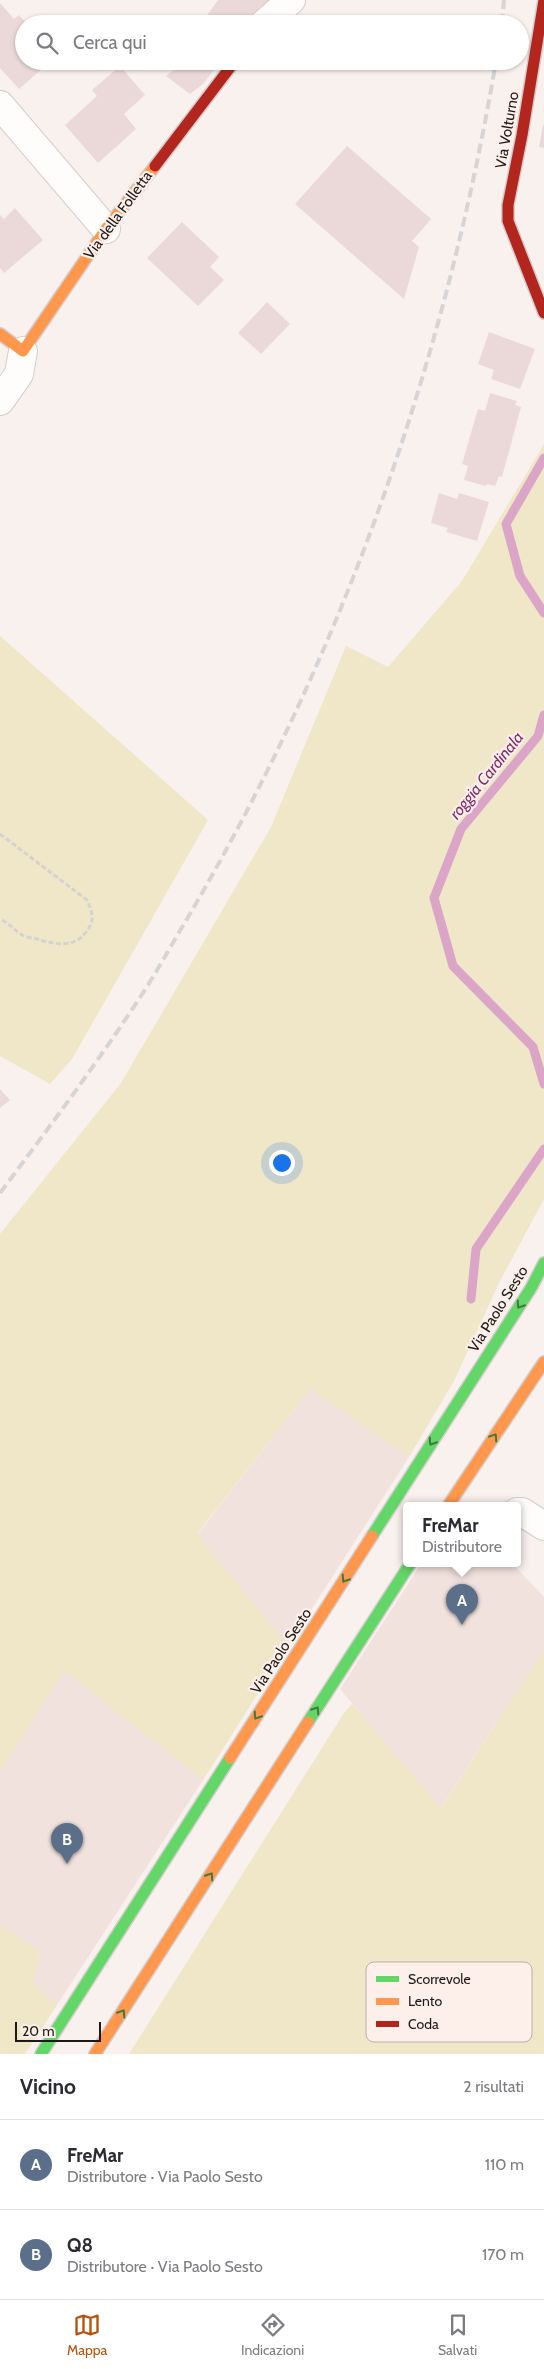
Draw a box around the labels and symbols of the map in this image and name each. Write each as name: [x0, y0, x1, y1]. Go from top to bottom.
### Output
street label: Via Volturno: [491, 90, 523, 170]
street label: Via della Folletta: [80, 167, 157, 263]
water label: roggia Cardinala: [445, 728, 527, 823]
your location: [269, 1150, 295, 1176]
street label: Via Paolo Sesto: [464, 1263, 532, 1355]
one-way arrow: [516, 1300, 526, 1309]
one-way arrow: [488, 1433, 497, 1442]
one-way arrow: [429, 1436, 438, 1446]
one-way arrow: [341, 1573, 351, 1582]
pin: A: [446, 1584, 478, 1625]
street label: Via Paolo Sesto: [247, 1605, 315, 1697]
one-way arrow: [310, 1707, 320, 1716]
one-way arrow: [254, 1710, 263, 1719]
pin: B: [51, 1823, 83, 1864]
one-way arrow: [203, 1873, 213, 1882]
legend: [366, 1962, 532, 2042]
text: Scorrevole: [408, 1970, 471, 1988]
text: Lento: [408, 1992, 442, 2010]
one-way arrow: [115, 2009, 125, 2018]
text: Coda: [408, 2015, 439, 2033]
scale bar: [15, 2019, 101, 2042]

